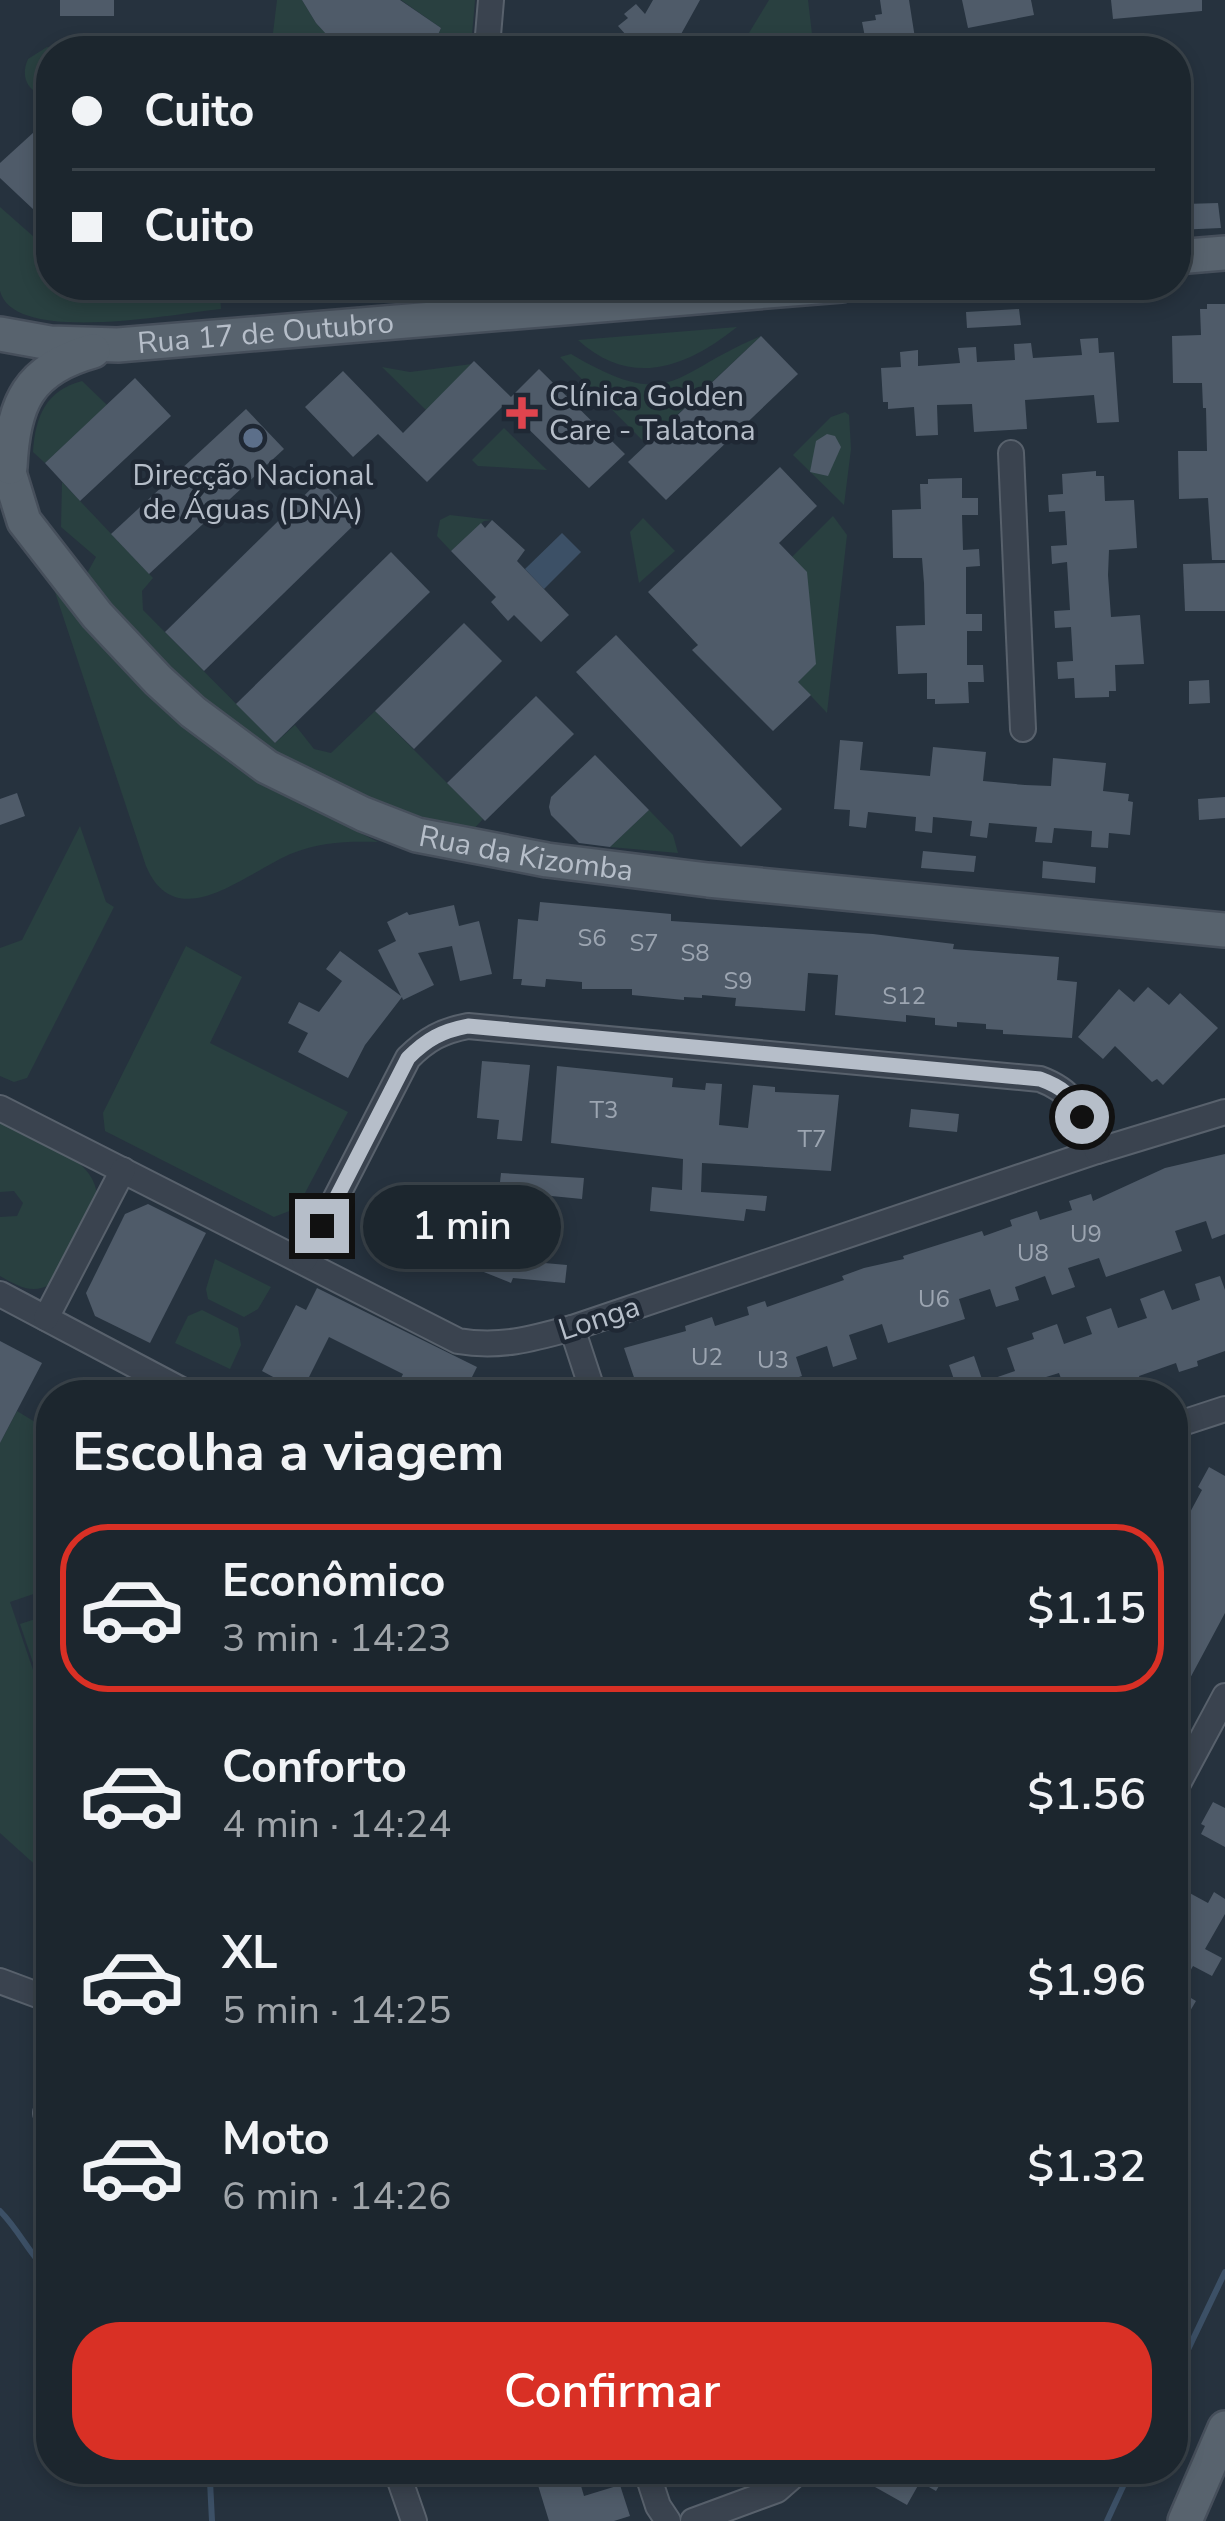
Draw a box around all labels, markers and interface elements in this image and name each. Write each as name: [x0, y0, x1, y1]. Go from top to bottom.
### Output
text: Cuito: [144, 81, 254, 142]
text: Cuito: [144, 196, 254, 257]
street label: Rua 17 de Outubro: [136, 302, 396, 364]
place label: Clínica Golden Care - Talatona: [549, 376, 756, 451]
marker: Clínica Golden Care - Talatona: [506, 397, 538, 429]
marker: Direcção Nacional de Águas (DNA): [240, 425, 266, 451]
place label: Direcção Nacional de Águas (DNA): [133, 455, 374, 530]
street label: Rua da Kizomba: [415, 816, 636, 892]
house number: S6: [577, 922, 607, 954]
house number: S7: [629, 927, 659, 959]
house number: S8: [680, 937, 710, 969]
house number: S9: [723, 965, 753, 997]
house number: S12: [882, 980, 926, 1012]
route start: [1055, 1090, 1109, 1144]
house number: T3: [590, 1094, 618, 1126]
house number: T7: [798, 1123, 826, 1155]
callout: 1 min: [364, 1184, 562, 1268]
route end: [295, 1199, 349, 1253]
text: 1 min: [412, 1200, 512, 1253]
house number: U9: [1070, 1218, 1102, 1250]
house number: U8: [1017, 1237, 1049, 1269]
house number: U6: [918, 1283, 950, 1315]
street label: Longa: [553, 1286, 645, 1351]
house number: U2: [691, 1341, 723, 1373]
house number: U3: [757, 1344, 789, 1376]
text: Escolha a viagem: [72, 1415, 504, 1489]
text: Econômico: [222, 1551, 445, 1612]
icon: car: [78, 1554, 186, 1662]
text: $1.15: [1027, 1578, 1146, 1639]
text: 3 min · 14:23: [222, 1612, 451, 1665]
text: Conforto: [222, 1737, 407, 1798]
icon: car: [78, 1740, 186, 1848]
text: $1.56: [1027, 1764, 1146, 1825]
text: 4 min · 14:24: [222, 1798, 451, 1851]
text: XL: [222, 1923, 278, 1984]
icon: car: [78, 1926, 186, 2034]
text: $1.96: [1027, 1950, 1146, 2011]
text: 5 min · 14:25: [222, 1984, 451, 2037]
text: Moto: [222, 2109, 330, 2170]
icon: car: [78, 2112, 186, 2220]
text: $1.32: [1027, 2136, 1146, 2197]
text: 6 min · 14:26: [222, 2170, 451, 2223]
button: Confirmar: [72, 2322, 1152, 2460]

